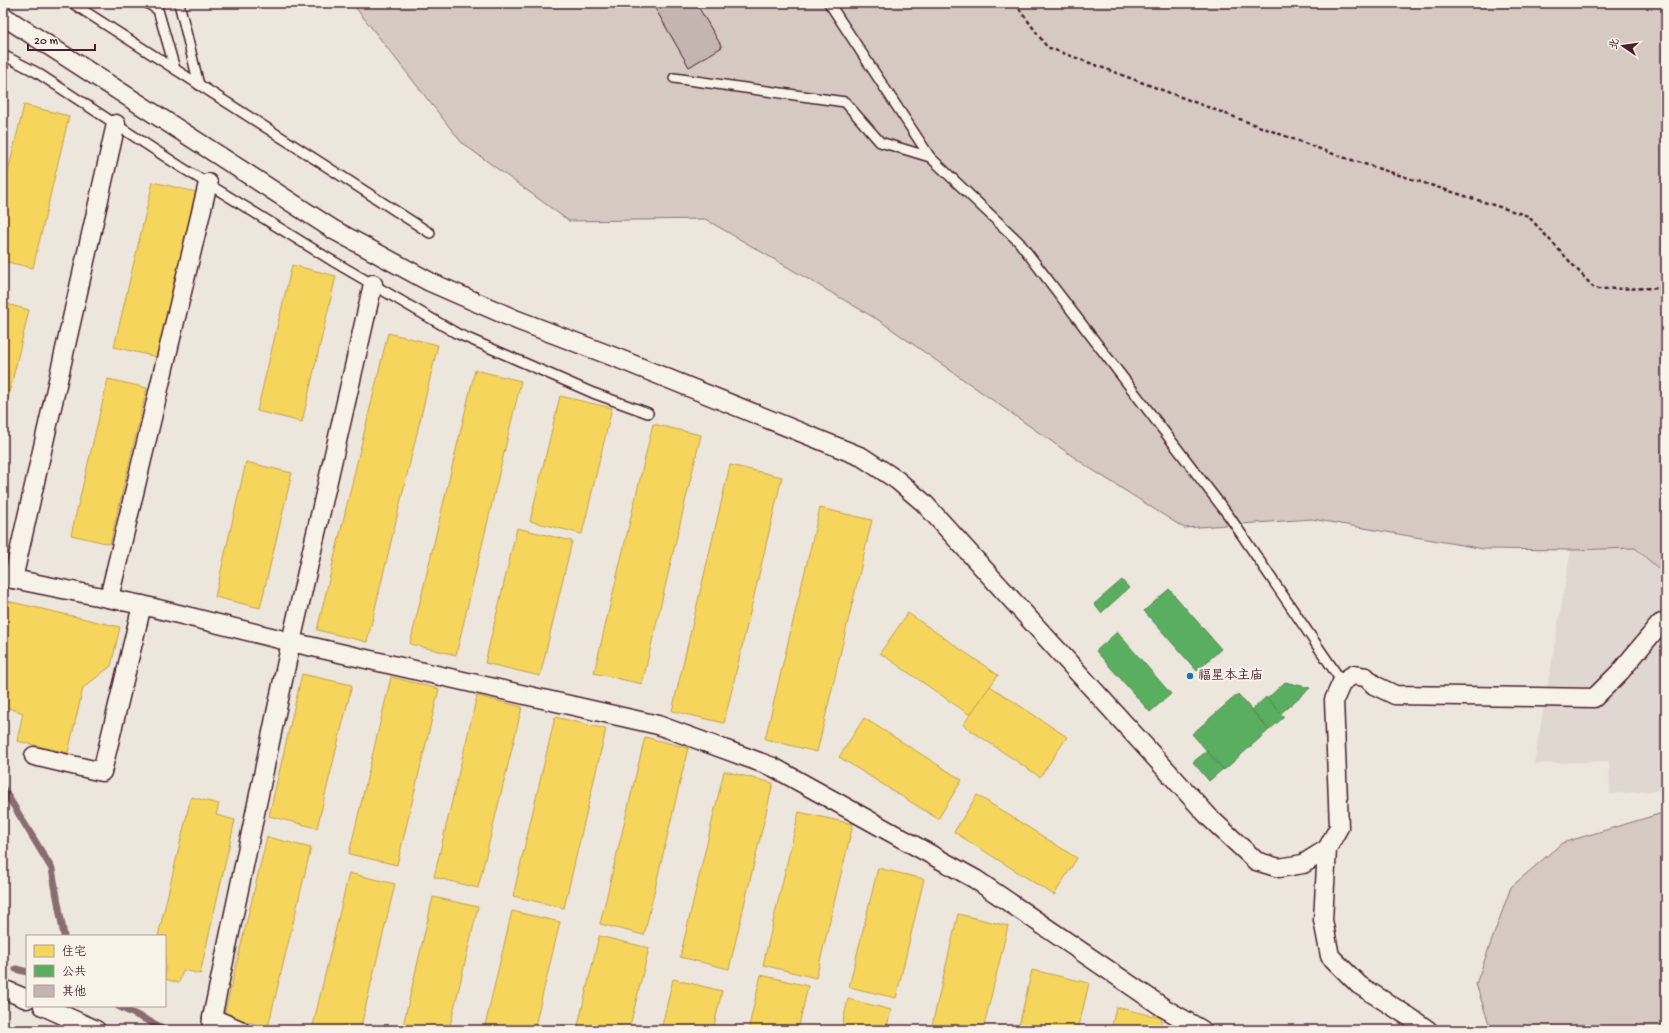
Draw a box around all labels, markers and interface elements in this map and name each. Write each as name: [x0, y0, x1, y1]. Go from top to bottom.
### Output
scale bar: [28, 26, 95, 52]
north arrow: [1603, 26, 1643, 66]
text: 20 m: [34, 35, 59, 49]
text: 北: [1608, 37, 1622, 51]
place label: 福星本主庙: [1198, 668, 1263, 684]
marker: 福星本主庙: [1185, 671, 1195, 681]
legend: [26, 935, 166, 1007]
text: 住宅: [62, 945, 86, 960]
text: 公共: [62, 965, 86, 980]
text: 其他: [62, 984, 86, 1000]

